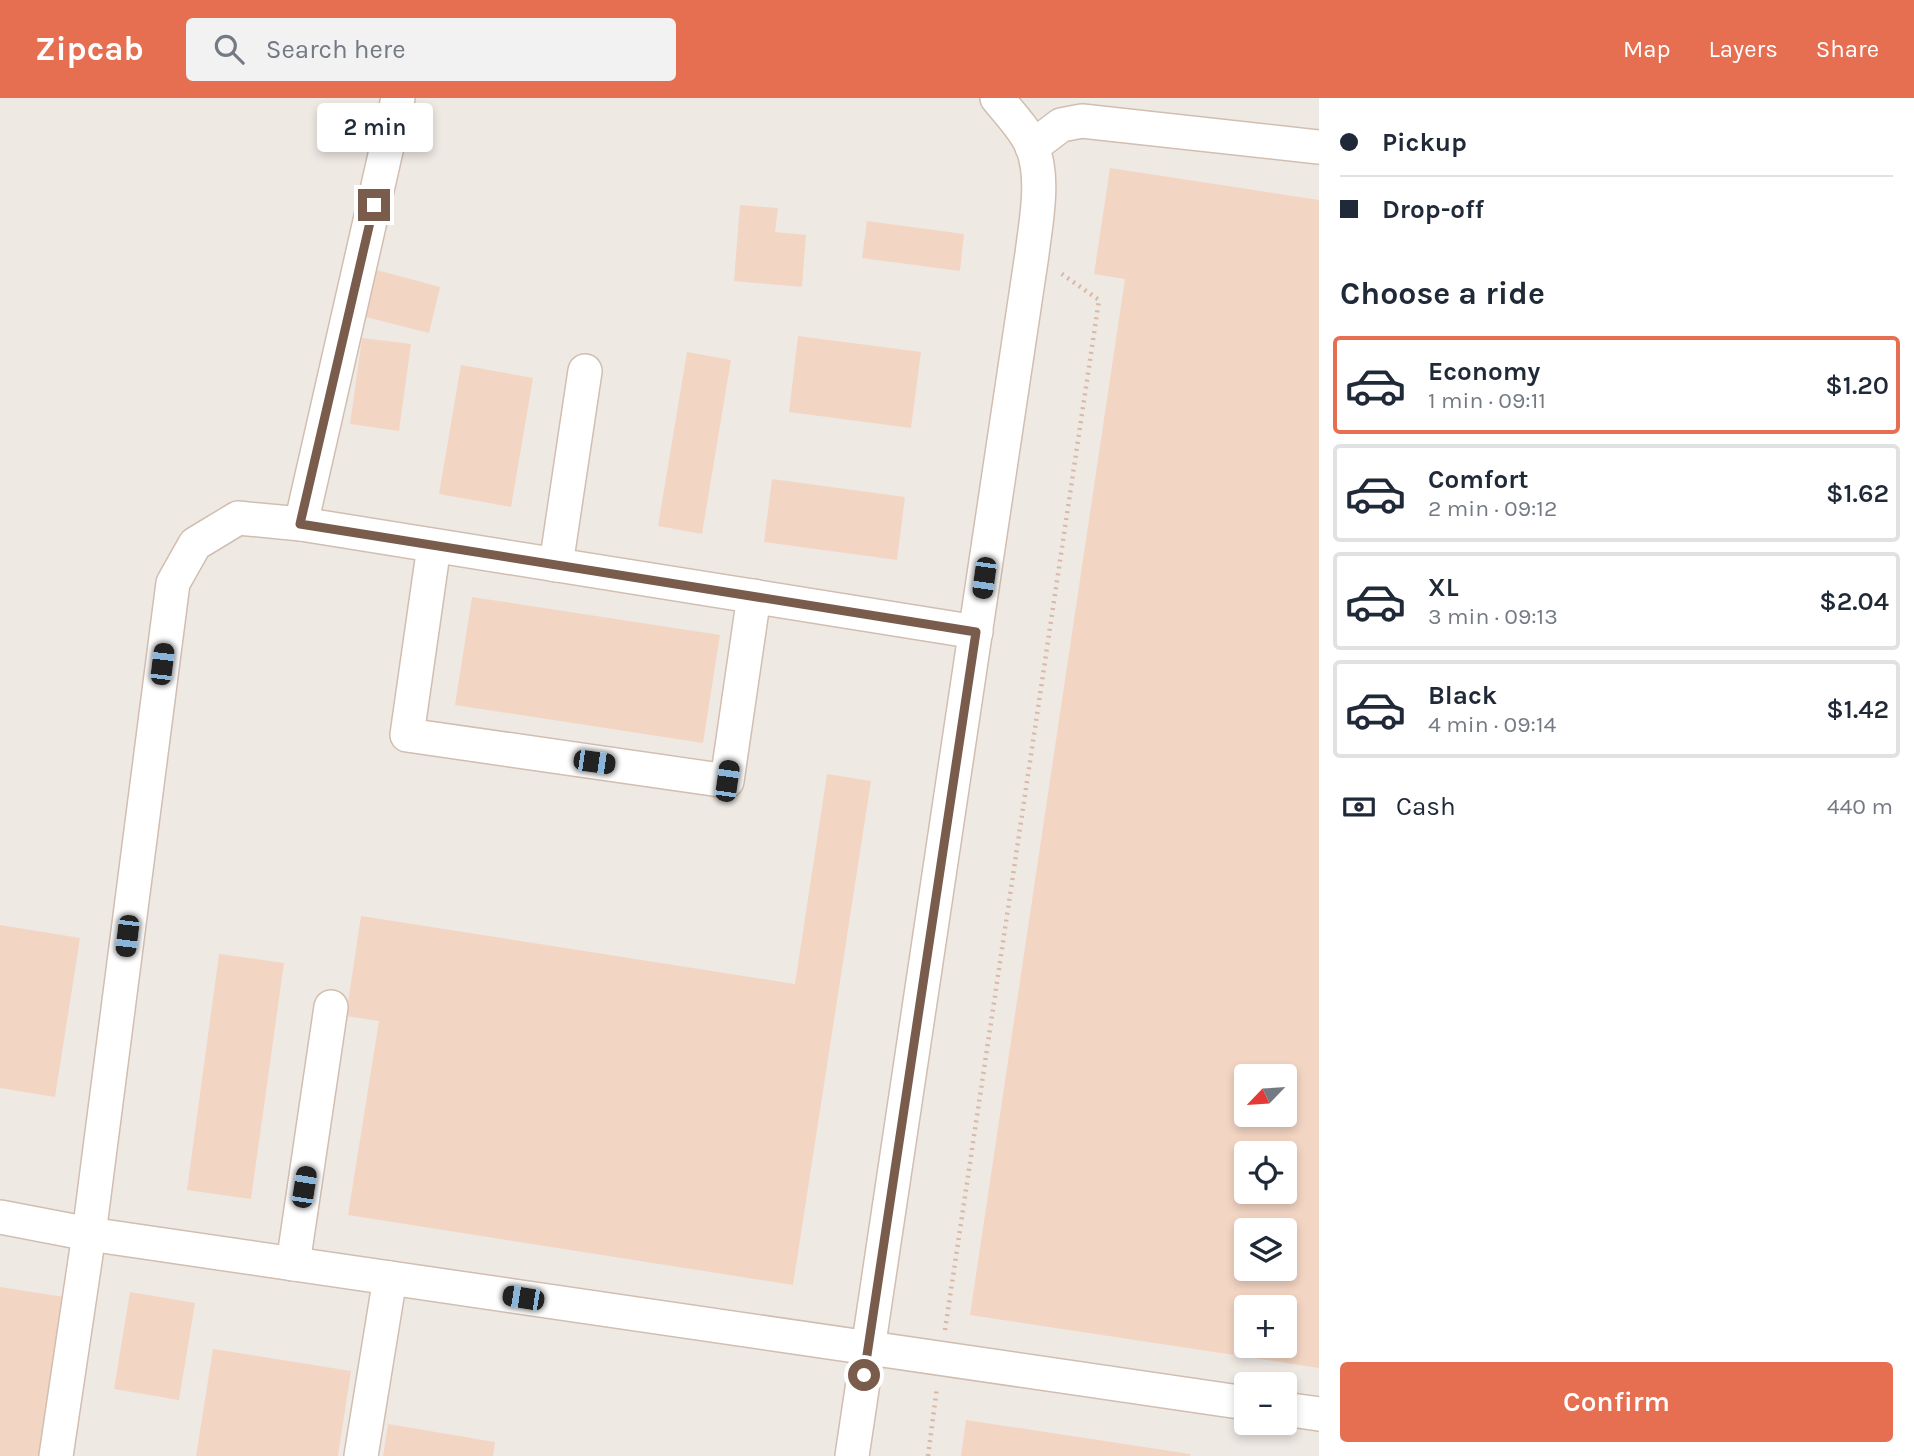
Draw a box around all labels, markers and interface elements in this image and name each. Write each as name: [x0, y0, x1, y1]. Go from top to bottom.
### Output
search box: [186, 18, 676, 81]
text: Zipcab: [35, 30, 144, 68]
icon: search: [210, 30, 248, 68]
text: Search here: [266, 34, 406, 65]
text: Map: [1623, 35, 1671, 63]
text: Layers: [1709, 35, 1778, 63]
text: Share: [1816, 35, 1879, 63]
callout: 2 min: [316, 104, 432, 153]
text: 2 min: [344, 114, 406, 141]
text: Pickup: [1382, 127, 1467, 158]
route end: [358, 189, 390, 221]
text: Drop-off: [1382, 194, 1484, 225]
text: Choose a ride: [1340, 275, 1545, 312]
icon: car: [1344, 354, 1407, 417]
text: Economy: [1428, 356, 1540, 387]
text: $1.20: [1825, 370, 1889, 401]
text: 1 min · 09:11: [1428, 387, 1546, 414]
icon: car: [1344, 462, 1407, 525]
text: Comfort: [1428, 464, 1529, 495]
text: $1.62: [1826, 478, 1889, 509]
text: 2 min · 09:12: [1428, 495, 1557, 522]
car: [971, 556, 998, 600]
icon: car: [1344, 570, 1407, 633]
text: XL: [1428, 572, 1459, 603]
text: $2.04: [1819, 586, 1889, 617]
text: 3 min · 09:13: [1428, 603, 1558, 630]
car: [150, 642, 175, 686]
icon: car: [1344, 678, 1407, 741]
text: Black: [1428, 680, 1497, 711]
text: $1.42: [1826, 694, 1889, 725]
text: 4 min · 09:14: [1428, 711, 1556, 738]
car: [572, 749, 617, 775]
car: [714, 759, 741, 803]
icon: cash: [1340, 788, 1378, 826]
text: Cash: [1396, 791, 1456, 822]
text: 440 m: [1827, 793, 1893, 820]
car: [115, 914, 140, 958]
north arrow: [1234, 1064, 1297, 1127]
map controls: [1234, 1064, 1297, 1435]
button: locate: [1234, 1141, 1297, 1204]
car: [291, 1165, 318, 1209]
button: layers: [1234, 1218, 1297, 1281]
car: [501, 1284, 546, 1312]
button: +: [1234, 1295, 1297, 1358]
route start: [848, 1359, 880, 1391]
button: Confirm: [1340, 1362, 1893, 1442]
button: −: [1234, 1372, 1297, 1435]

